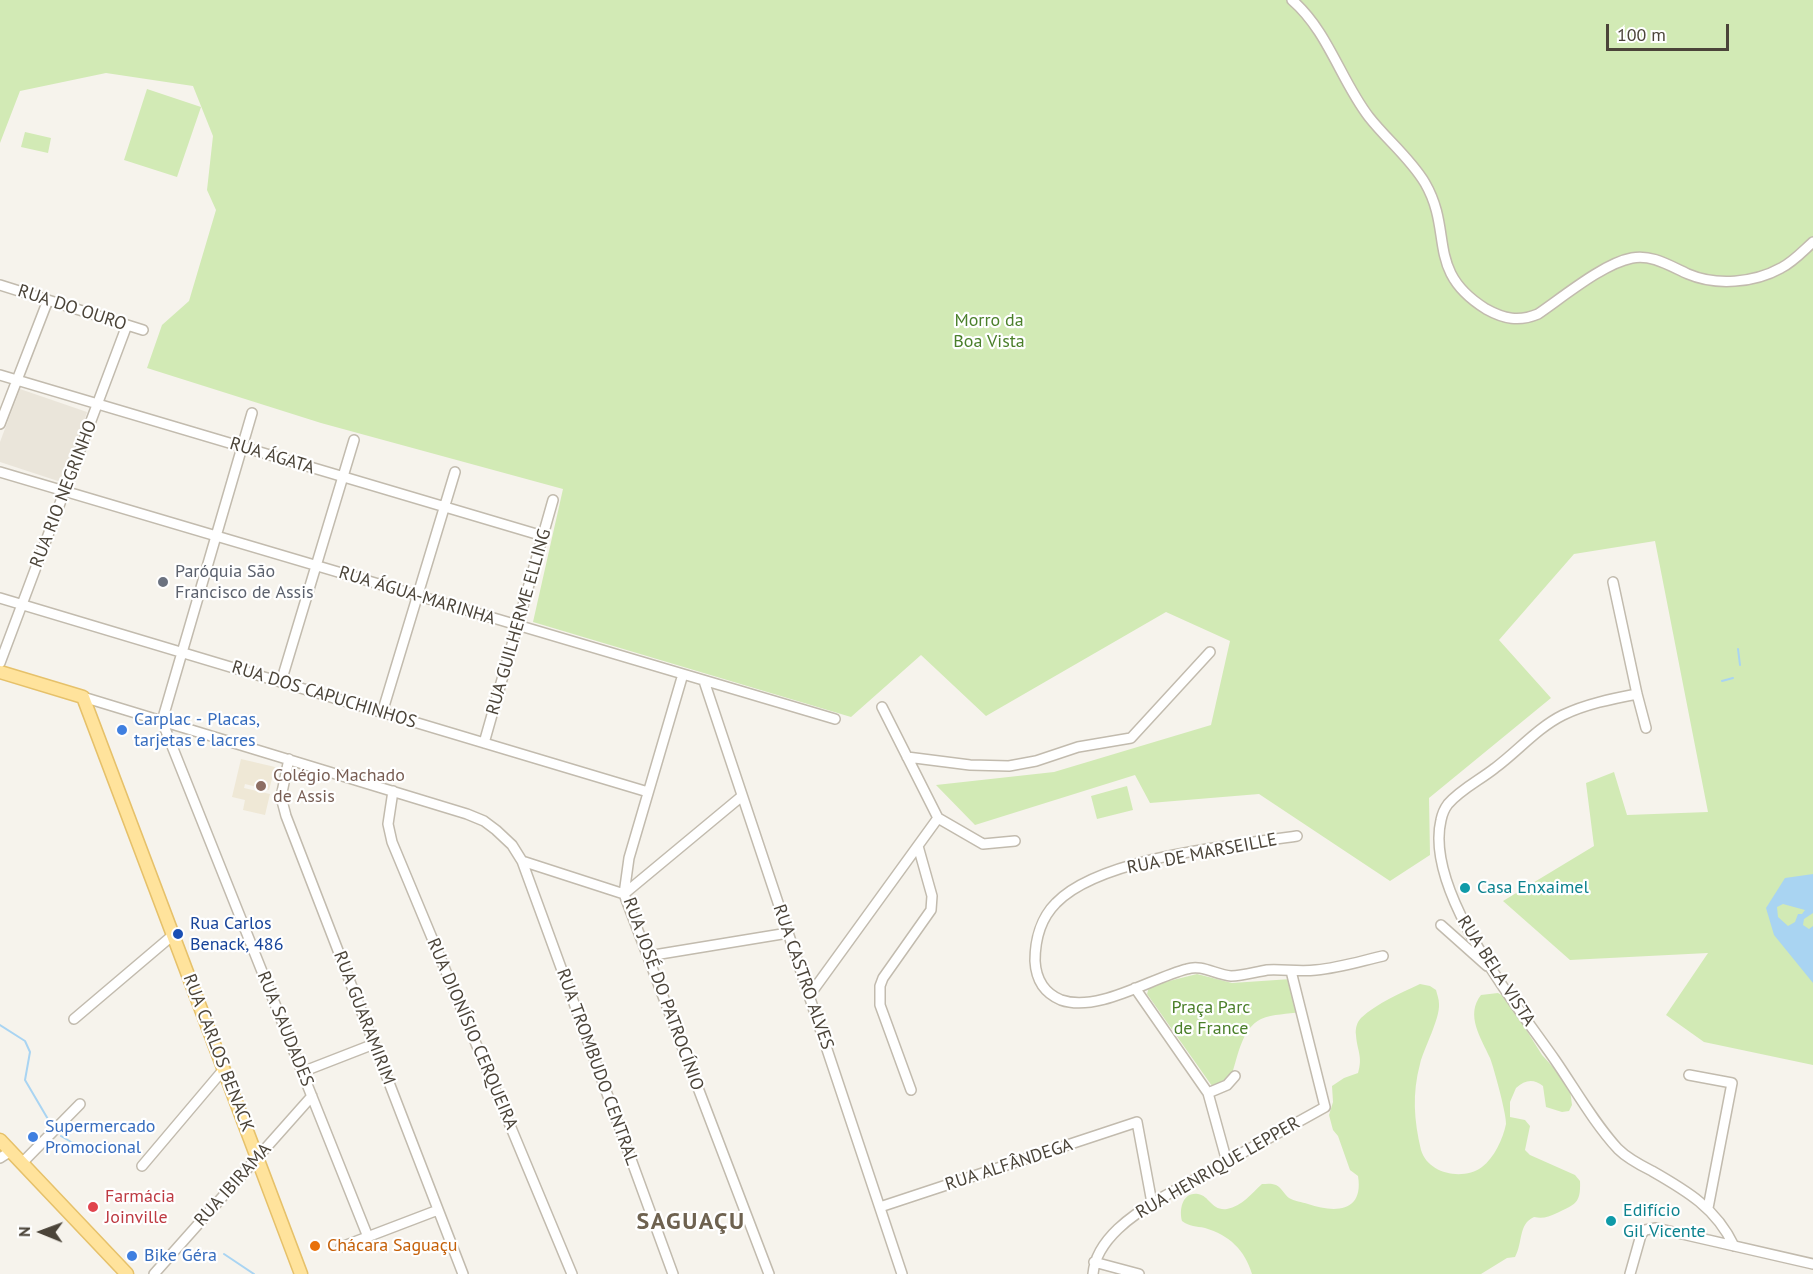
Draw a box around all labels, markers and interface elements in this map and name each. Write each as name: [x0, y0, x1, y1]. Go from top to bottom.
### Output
scale bar: [1609, 12, 1732, 50]
text: 100 m: [1617, 23, 1666, 46]
street label: RUA DO OURO: [15, 280, 129, 336]
park label: Morro da Boa Vista: [953, 310, 1025, 352]
street label: RUA RIO NEGRINHO: [26, 417, 102, 571]
street label: RUA ÁGATA: [227, 433, 317, 479]
street label: RUA GUILHERME ELLING: [482, 526, 556, 718]
place label: Paróquia São Francisco de Assis: [175, 561, 314, 604]
street label: RUA ÁGUA-MARINHA: [336, 562, 498, 630]
marker: Paróquia São Francisco de Assis: [156, 575, 170, 589]
street label: RUA DOS CAPUCHINHOS: [229, 657, 419, 733]
place label: Carplac - Placas, tarjetas e lacres: [134, 709, 260, 752]
marker: Carplac - Placas, tarjetas e lacres: [115, 723, 129, 737]
place label: Colégio Machado de Assis: [273, 765, 405, 808]
marker: Colégio Machado de Assis: [254, 779, 268, 793]
street label: RUA DE MARSEILLE: [1125, 829, 1279, 879]
place label: Casa Enxaimel: [1477, 877, 1589, 899]
marker: Casa Enxaimel: [1458, 881, 1472, 895]
street label: RUA JOSÉ DO PATROCÍNIO: [618, 895, 708, 1093]
street label: RUA CASTRO ALVES: [768, 902, 838, 1052]
street label: RUA BELA VISTA: [1452, 912, 1540, 1030]
place label: Rua Carlos Benack, 486: [190, 913, 283, 956]
marker: Rua Carlos Benack, 486: [171, 927, 185, 941]
street label: RUA DIONÍSIO CERQUEIRA: [422, 935, 522, 1133]
street label: RUA GUARAMIRIM: [329, 948, 399, 1088]
street label: RUA TROMBUDO CENTRAL: [551, 966, 643, 1168]
street label: RUA SAUDADES: [252, 968, 318, 1090]
street label: RUA CARLOS BENACK: [178, 971, 258, 1135]
park label: Praça Parc de France: [1172, 997, 1250, 1040]
street label: RUA HENRIQUE LEPPER: [1132, 1112, 1304, 1224]
place label: Supermercado Promocional: [45, 1116, 156, 1158]
marker: Supermercado Promocional: [26, 1130, 40, 1144]
street label: RUA ALFÂNDEGA: [943, 1134, 1075, 1196]
street label: RUA IBIRAMA: [190, 1139, 276, 1231]
place label: Farmácia Joinville: [105, 1186, 175, 1228]
marker: Farmácia Joinville: [86, 1200, 100, 1214]
place label: Edifício Gil Vicente: [1623, 1200, 1706, 1242]
north arrow: [12, 1202, 72, 1262]
district label: SAGUAÇU: [637, 1208, 745, 1236]
marker: Edifício Gil Vicente: [1604, 1214, 1618, 1228]
text: N: [14, 1226, 34, 1237]
place label: Chácara Saguaçu: [327, 1235, 458, 1257]
marker: Chácara Saguaçu: [308, 1239, 322, 1253]
place label: Bike Géra: [144, 1245, 217, 1267]
marker: Bike Géra: [125, 1249, 139, 1263]

